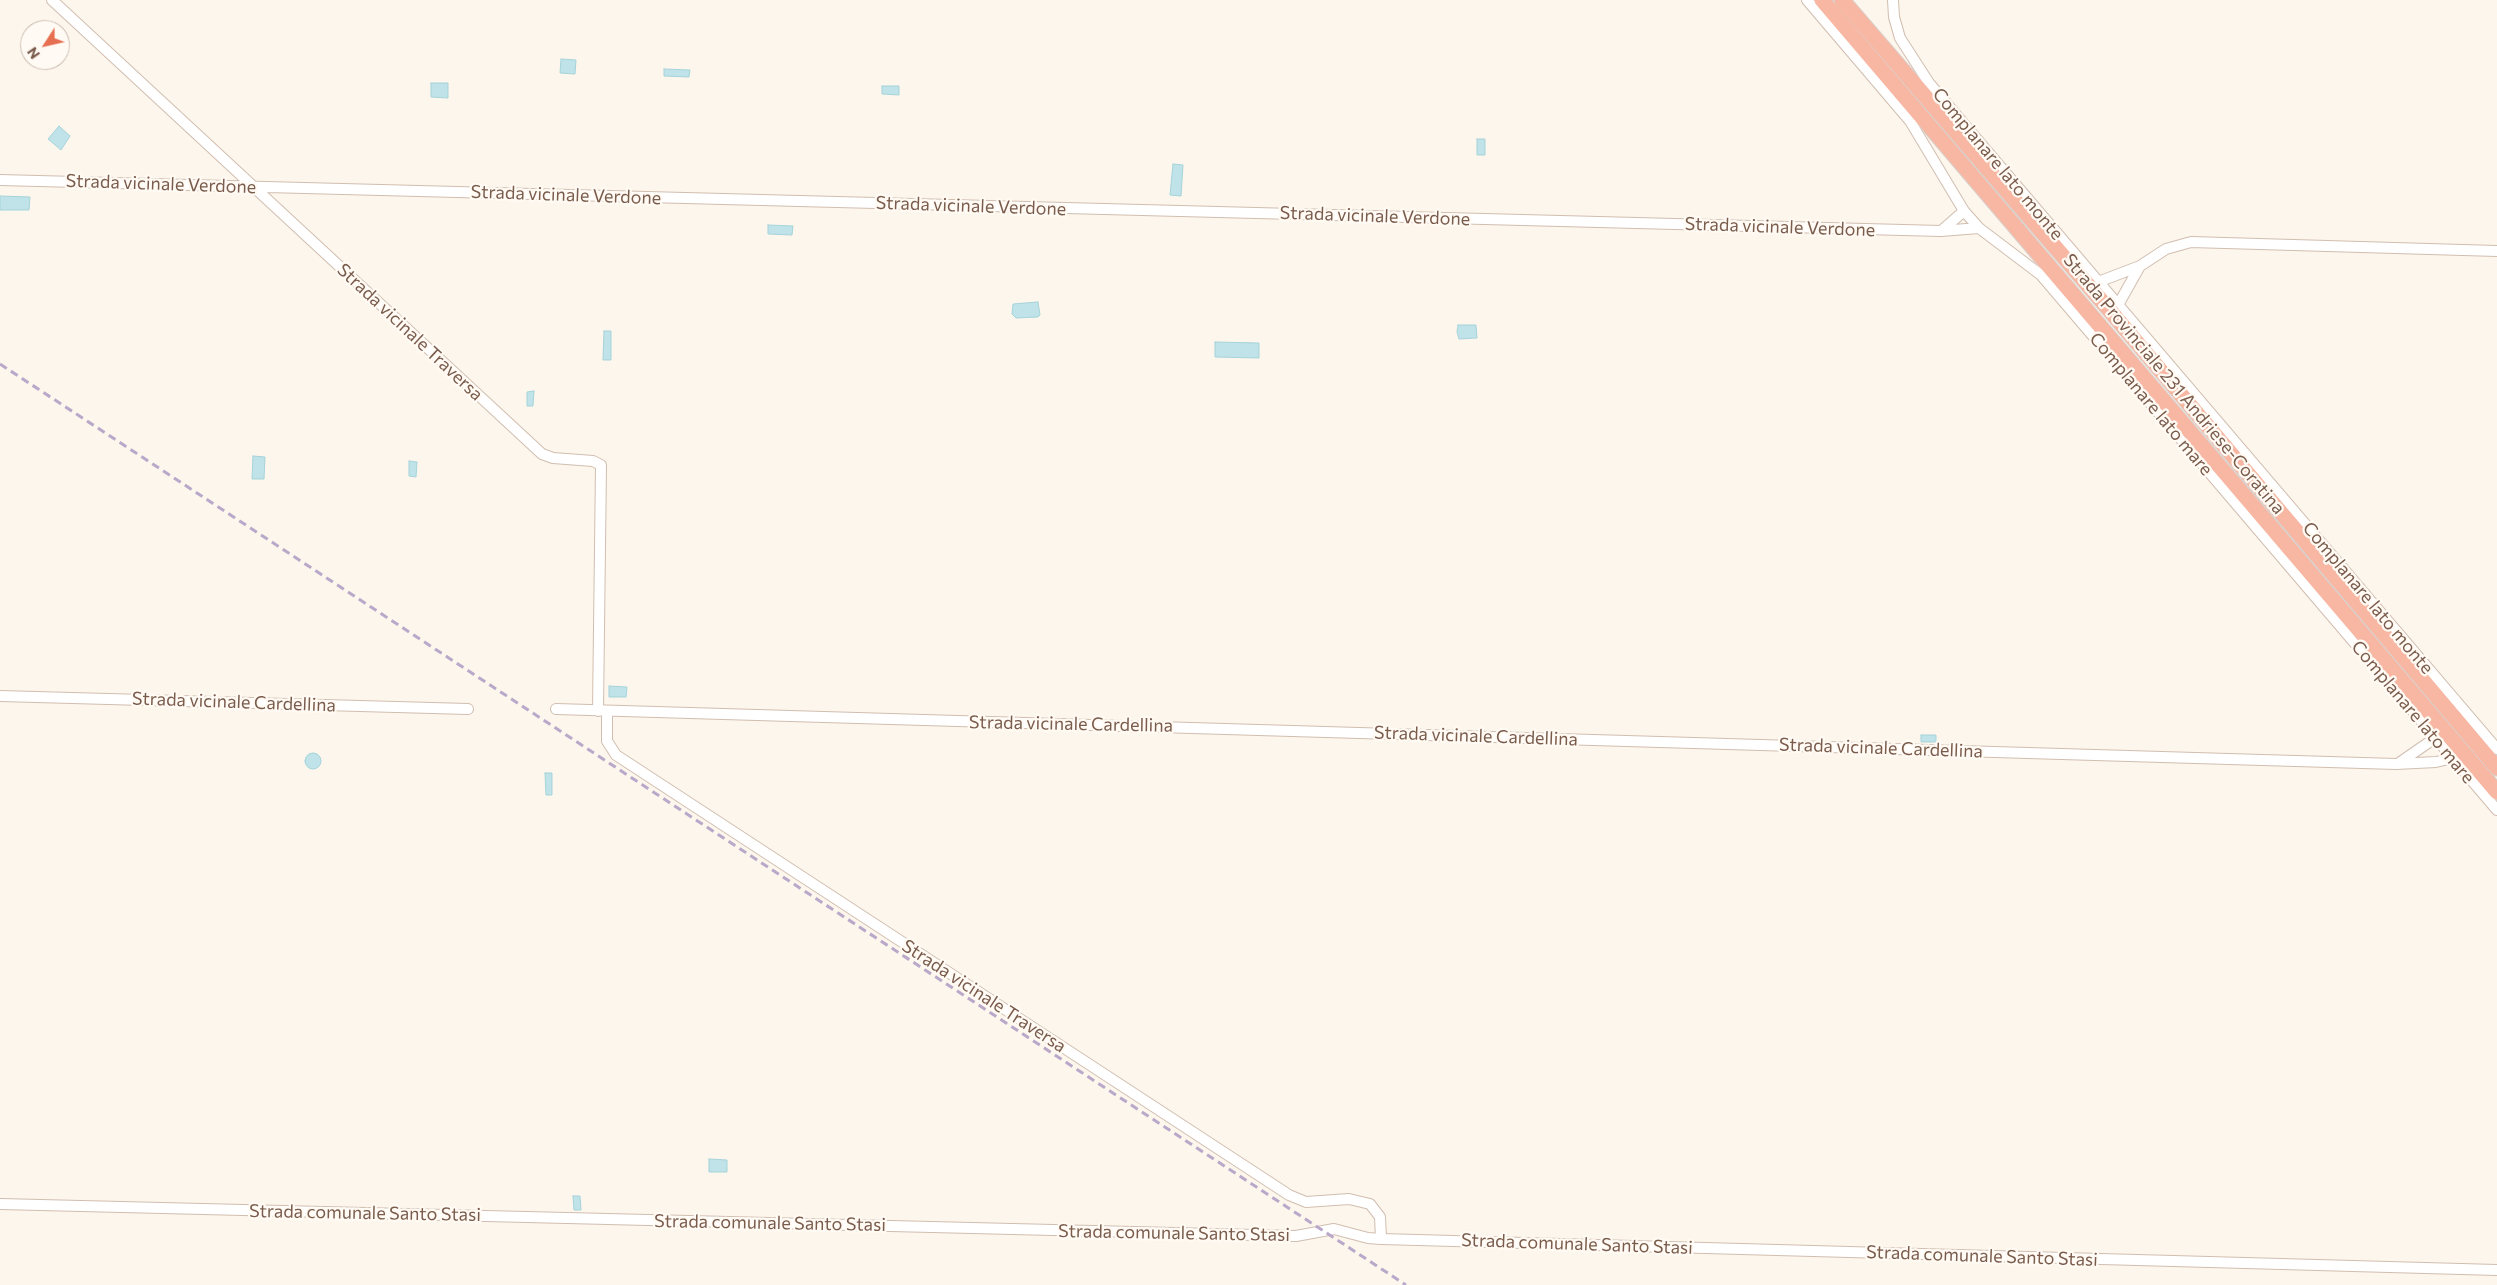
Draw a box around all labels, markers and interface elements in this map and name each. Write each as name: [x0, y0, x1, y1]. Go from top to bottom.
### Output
north arrow: [20, 20, 70, 70]
text: N: [23, 44, 43, 62]
street label: Complanare lato monte: [1928, 84, 2068, 244]
street label: Strada vicinale Verdone: [65, 170, 257, 198]
street label: Strada vicinale Verdone: [470, 181, 662, 209]
street label: Strada vicinale Verdone: [875, 192, 1067, 220]
street label: Strada vicinale Verdone: [1279, 202, 1471, 230]
street label: Strada vicinale Verdone: [1684, 213, 1876, 241]
street label: Strada Provinciale 231 Andriese-Coratina: [2059, 249, 2289, 519]
street label: Strada vicinale Traversa: [333, 259, 487, 405]
street label: Complanare lato mare: [2085, 328, 2217, 480]
street label: Complanare lato monte: [2298, 518, 2438, 678]
street label: Complanare lato mare: [2347, 636, 2479, 788]
street label: Strada vicinale Cardellina: [132, 688, 336, 716]
street label: Strada vicinale Cardellina: [969, 711, 1173, 737]
street label: Strada vicinale Cardellina: [1374, 722, 1578, 750]
street label: Strada vicinale Cardellina: [1779, 734, 1983, 762]
street label: Strada vicinale Traversa: [898, 935, 1070, 1057]
street label: Strada comunale Santo Stasi: [249, 1200, 481, 1226]
street label: Strada comunale Santo Stasi: [654, 1210, 886, 1236]
street label: Strada comunale Santo Stasi: [1058, 1220, 1290, 1246]
street label: Strada comunale Santo Stasi: [1461, 1229, 1693, 1259]
street label: Strada comunale Santo Stasi: [1866, 1241, 2098, 1271]

